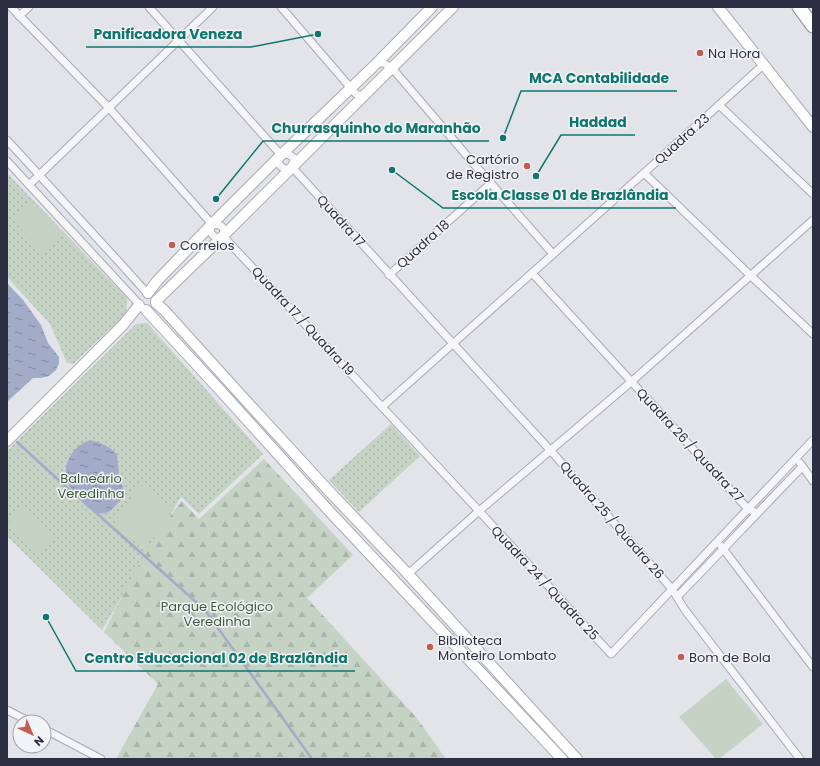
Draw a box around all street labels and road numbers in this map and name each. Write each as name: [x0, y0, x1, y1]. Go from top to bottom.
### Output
street label: Quadra 23: [650, 109, 714, 169]
street label: Quadra 17: [312, 191, 370, 251]
street label: Quadra 18: [392, 215, 454, 273]
street label: Quadra 17 / Quadra 19: [247, 262, 359, 380]
street label: Quadra 26 / Quadra 27: [632, 384, 748, 506]
street label: Quadra 25 / Quadra 26: [555, 457, 669, 583]
street label: Quadra 24 / Quadra 25: [487, 521, 603, 645]

